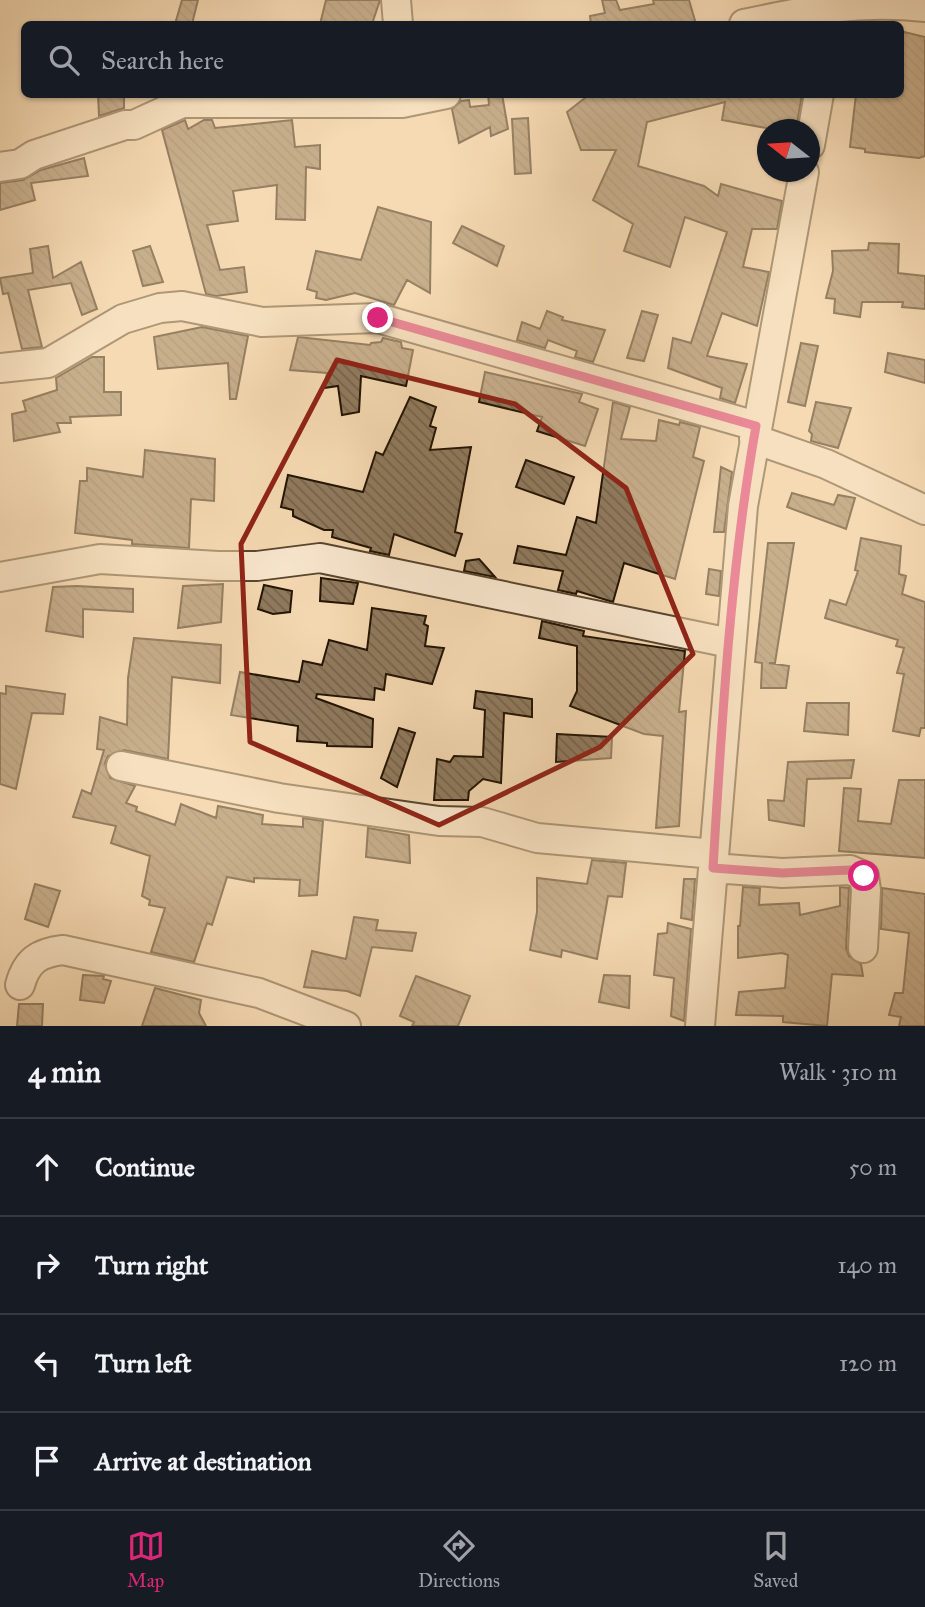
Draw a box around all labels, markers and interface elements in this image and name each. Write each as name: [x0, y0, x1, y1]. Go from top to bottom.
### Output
search box: [21, 21, 904, 98]
icon: search: [45, 41, 83, 79]
text: Search here: [101, 44, 224, 76]
north arrow: [757, 119, 820, 182]
route end: [362, 302, 393, 333]
route start: [848, 860, 879, 891]
text: 4 min: [28, 1054, 101, 1090]
text: Walk · 310 m: [779, 1058, 897, 1086]
icon: ahead: [28, 1148, 66, 1186]
text: Continue: [95, 1151, 195, 1183]
text: 50 m: [849, 1153, 897, 1181]
icon: right: [28, 1246, 66, 1284]
text: Turn right: [95, 1249, 208, 1281]
text: 140 m: [837, 1251, 897, 1279]
icon: left: [28, 1344, 66, 1382]
text: Turn left: [95, 1347, 191, 1379]
text: 120 m: [839, 1349, 897, 1377]
icon: arrive: [28, 1442, 66, 1480]
text: Arrive at destination: [95, 1445, 312, 1477]
tab: Map: [127, 1527, 165, 1592]
tab: Directions: [418, 1527, 500, 1592]
tab: Saved: [753, 1527, 798, 1592]

